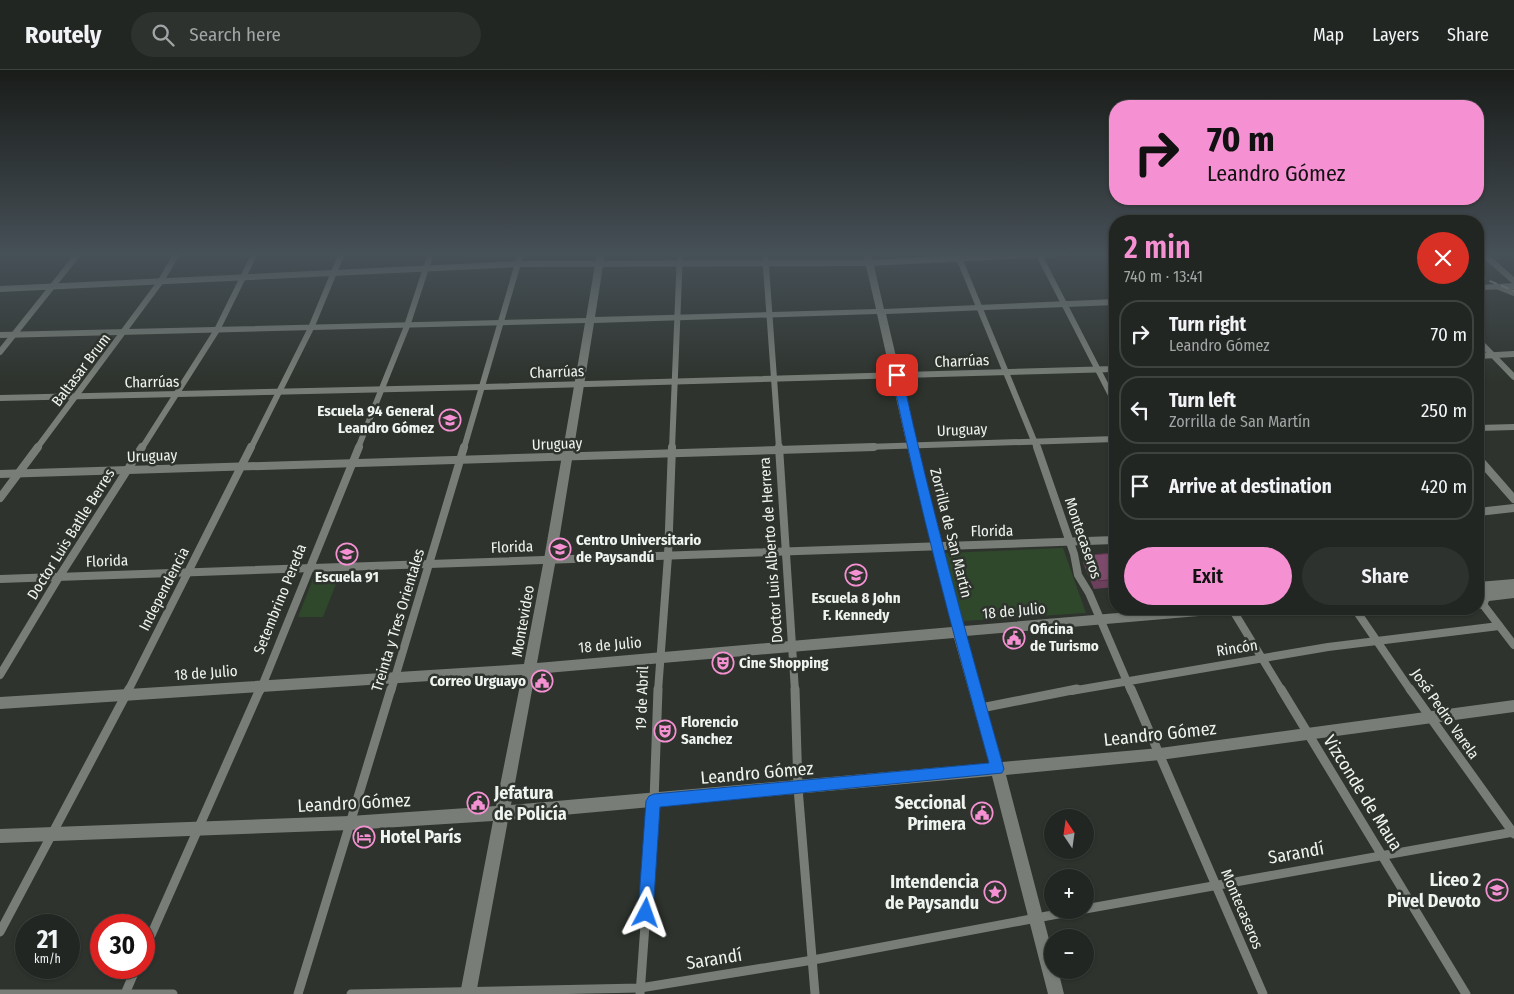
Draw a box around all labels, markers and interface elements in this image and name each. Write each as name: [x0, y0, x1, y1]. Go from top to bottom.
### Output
search box: [131, 12, 481, 57]
text: Routely: [25, 21, 101, 49]
icon: search: [149, 21, 177, 49]
text: Search here: [189, 23, 281, 46]
text: Map: [1313, 24, 1344, 46]
text: Layers: [1372, 24, 1419, 46]
text: Share: [1447, 24, 1489, 46]
text: 70 m: [1207, 118, 1275, 160]
icon: right: [1124, 120, 1189, 185]
text: Leandro Gómez: [1207, 160, 1345, 187]
text: 2 min: [1124, 230, 1191, 266]
button: close: [1417, 232, 1469, 284]
text: 740 m · 13:41: [1124, 267, 1203, 286]
text: Turn right: [1169, 313, 1246, 336]
icon: right: [1126, 320, 1154, 348]
text: 70 m: [1431, 323, 1467, 346]
street label: Baltasar Brum: [48, 330, 114, 410]
text: Leandro Gómez: [1169, 336, 1270, 355]
street label: Charrúas: [934, 351, 990, 371]
pin: [876, 354, 918, 396]
icon: arrive: [883, 361, 911, 389]
street label: Charrúas: [529, 362, 585, 382]
street label: Charrúas: [124, 373, 180, 391]
text: Turn left: [1169, 389, 1236, 412]
icon: left: [1126, 396, 1154, 424]
text: 250 m: [1421, 399, 1467, 422]
place label: Escuela 94 General Leandro Gómez: [317, 402, 435, 437]
school or university icon: Escuela 94 General Leandro Gómez: [438, 408, 462, 432]
text: Zorrilla de San Martín: [1169, 412, 1311, 431]
street label: Uruguay: [936, 420, 988, 440]
street label: Uruguay: [531, 434, 583, 454]
street label: Uruguay: [126, 446, 178, 466]
street label: Doctor Luis Alberto de Herrera: [756, 457, 786, 643]
street label: Doctor Luis Batlle Berres: [23, 465, 119, 603]
street label: Zorrilla de San Martín: [926, 466, 976, 600]
icon: arrive: [1126, 472, 1154, 500]
text: Arrive at destination: [1169, 475, 1332, 498]
text: 420 m: [1421, 475, 1467, 498]
street label: Montecaseros: [1061, 495, 1105, 581]
street label: Florida: [971, 522, 1013, 540]
place label: Centro Universitario de Paysandú: [576, 531, 701, 566]
street label: Florida: [490, 537, 534, 557]
school or university icon: Centro Universitario de Paysandú: [548, 537, 572, 561]
street label: Setembrino Pereda: [250, 541, 310, 657]
school or university icon: Escuela 91: [335, 542, 359, 566]
street label: Independencia: [135, 544, 193, 634]
street label: Treinta y Tres Orientales: [368, 546, 428, 694]
button: Exit: [1124, 547, 1292, 605]
button: Share: [1302, 547, 1469, 605]
street label: Florida: [85, 551, 129, 571]
school or university icon: Escuela 8 John F. Kennedy: [844, 563, 868, 587]
place label: Escuela 91: [315, 568, 379, 586]
street label: Montevideo: [508, 584, 538, 658]
place label: Escuela 8 John F. Kennedy: [811, 589, 901, 624]
street label: 18 de Julio: [982, 599, 1046, 623]
place label: Oficina de Turismo: [1030, 620, 1099, 655]
public building icon: Oficina de Turismo: [1002, 626, 1026, 650]
street label: 18 de Julio: [578, 633, 642, 657]
street label: Rincón: [1215, 636, 1259, 660]
theatre icon: Cine Shopping: [711, 651, 735, 675]
place label: Cine Shopping: [739, 654, 829, 672]
street label: 18 de Julio: [174, 662, 238, 684]
street label: 19 de Abril: [632, 665, 652, 731]
street label: José Pedro Varela: [1407, 665, 1483, 763]
public building icon: Correo Urguayo: [530, 669, 554, 693]
place label: Correo Urguayo: [430, 672, 526, 690]
place label: Florencio Sanchez: [681, 713, 738, 748]
street label: Leandro Gómez: [1103, 717, 1217, 751]
theatre icon: Florencio Sanchez: [653, 719, 677, 743]
street label: Vizconde de Maua: [1319, 731, 1408, 855]
street label: Leandro Gómez: [700, 757, 814, 789]
place label: Jefatura de Policía: [493, 782, 567, 825]
street label: Leandro Gómez: [297, 789, 411, 817]
public building icon: Jefatura de Policía: [466, 791, 490, 815]
place label: Seccional Primera: [895, 792, 966, 835]
public building icon: Seccional Primera: [970, 801, 994, 825]
north arrow: [1044, 809, 1094, 859]
map controls: [1044, 809, 1094, 979]
hotel icon: Hotel París: [352, 825, 376, 849]
place label: Hotel París: [380, 826, 461, 848]
street label: Sarandí: [1266, 837, 1326, 869]
street label: Montecaseros: [1217, 866, 1267, 952]
button: +: [1044, 869, 1094, 919]
place label: Liceo 2 Pivel Devoto: [1387, 869, 1481, 912]
place label: Intendencia de Paysandu: [885, 871, 979, 914]
school or university icon: Liceo 2 Pivel Devoto: [1485, 878, 1509, 902]
place icon: Intendencia de Paysandu: [983, 880, 1007, 904]
position arrow: [619, 886, 671, 938]
speed limit sign: 30: [90, 914, 155, 979]
text: 21: [37, 925, 58, 955]
button: −: [1044, 929, 1094, 979]
street label: Sarandí: [685, 944, 744, 974]
text: km/h: [34, 952, 61, 966]

